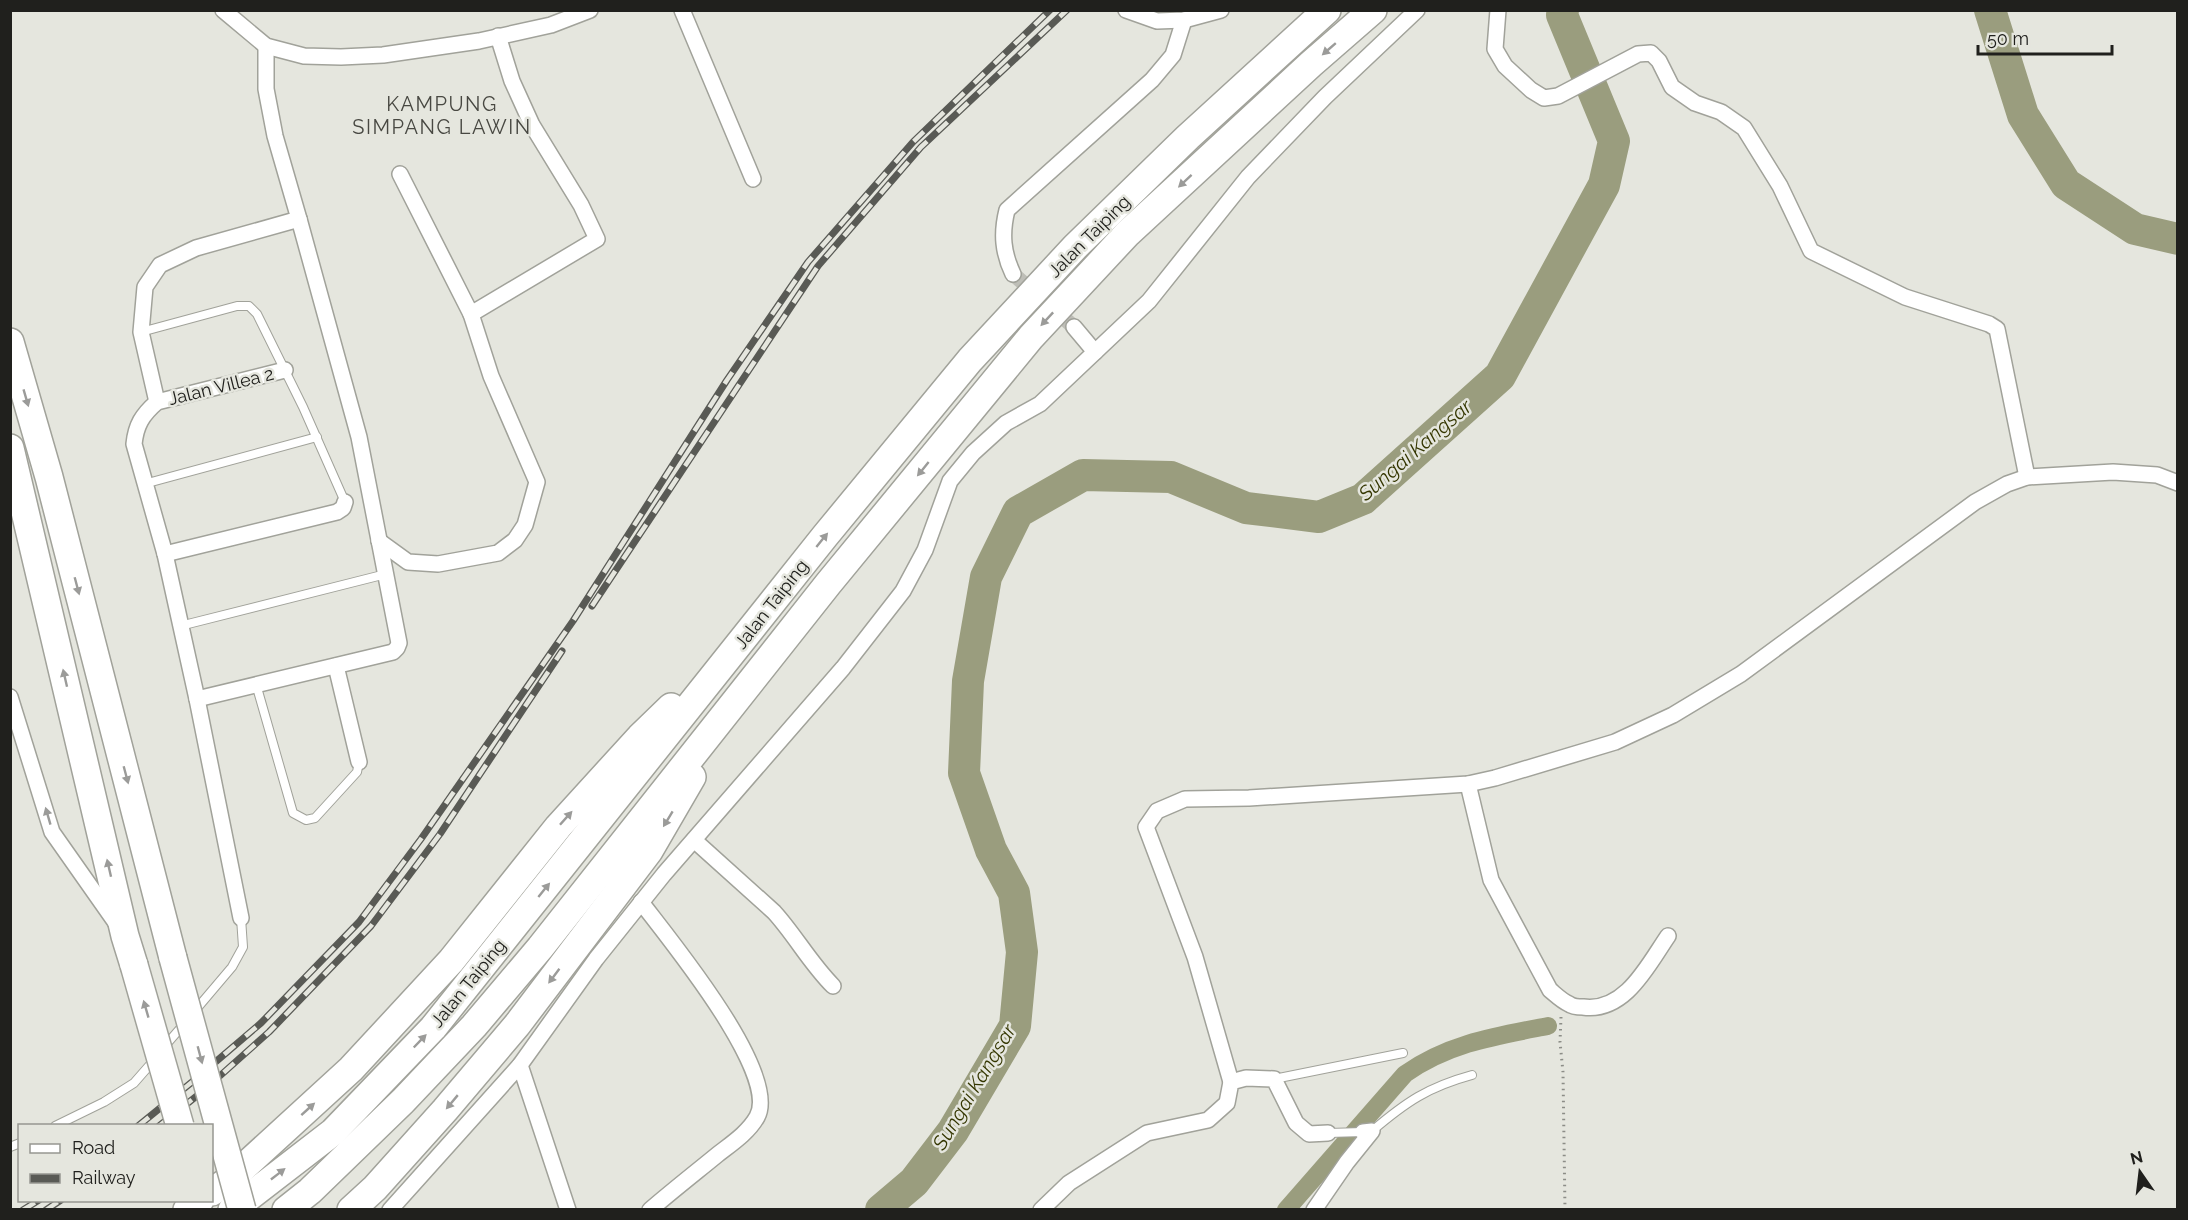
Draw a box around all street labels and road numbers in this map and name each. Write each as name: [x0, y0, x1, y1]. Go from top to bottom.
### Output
street label: Jalan Taiping: [1044, 191, 1134, 281]
street label: Jalan Villea 2: [166, 363, 276, 409]
street label: Jalan Taiping: [730, 555, 812, 653]
street label: Jalan Taiping: [426, 935, 510, 1031]

